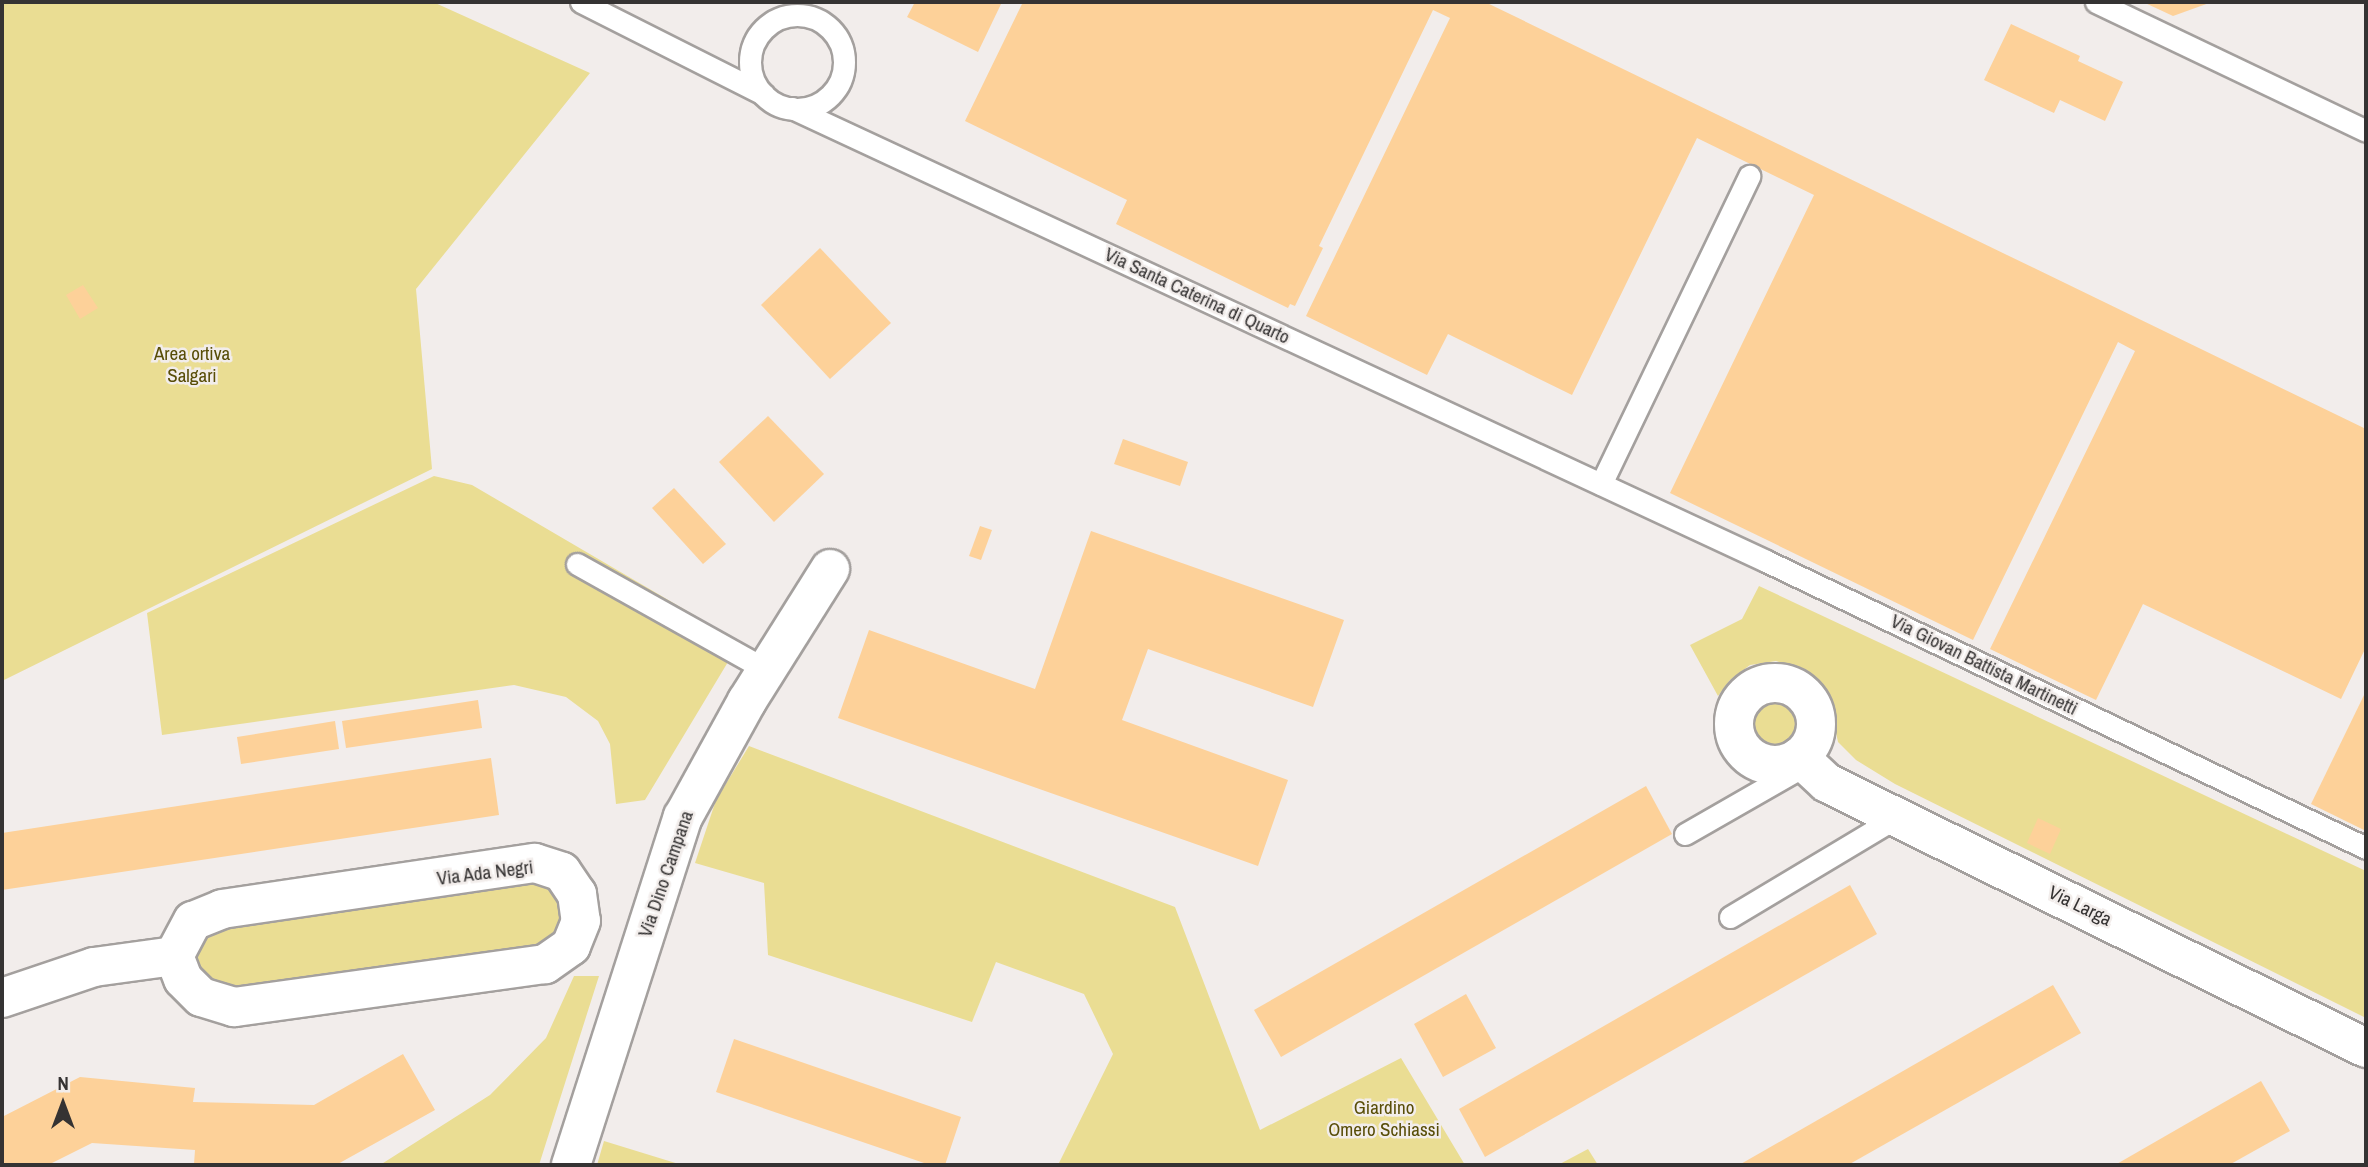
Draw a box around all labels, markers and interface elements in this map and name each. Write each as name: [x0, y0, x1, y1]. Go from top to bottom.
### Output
street label: Via Santa Caterina di Quarto: [1101, 243, 1293, 349]
park label: Area ortiva Salgari: [154, 343, 230, 387]
street label: Via Giovan Battista Martinetti: [1887, 610, 2081, 720]
street label: Via Dino Campana: [634, 808, 698, 940]
street label: Via Ada Negri: [435, 856, 535, 890]
street label: Via Larga: [2045, 881, 2115, 931]
north arrow: [28, 1069, 98, 1139]
text: N: [57, 1070, 69, 1096]
park label: Giardino Omero Schiassi: [1328, 1097, 1440, 1141]

